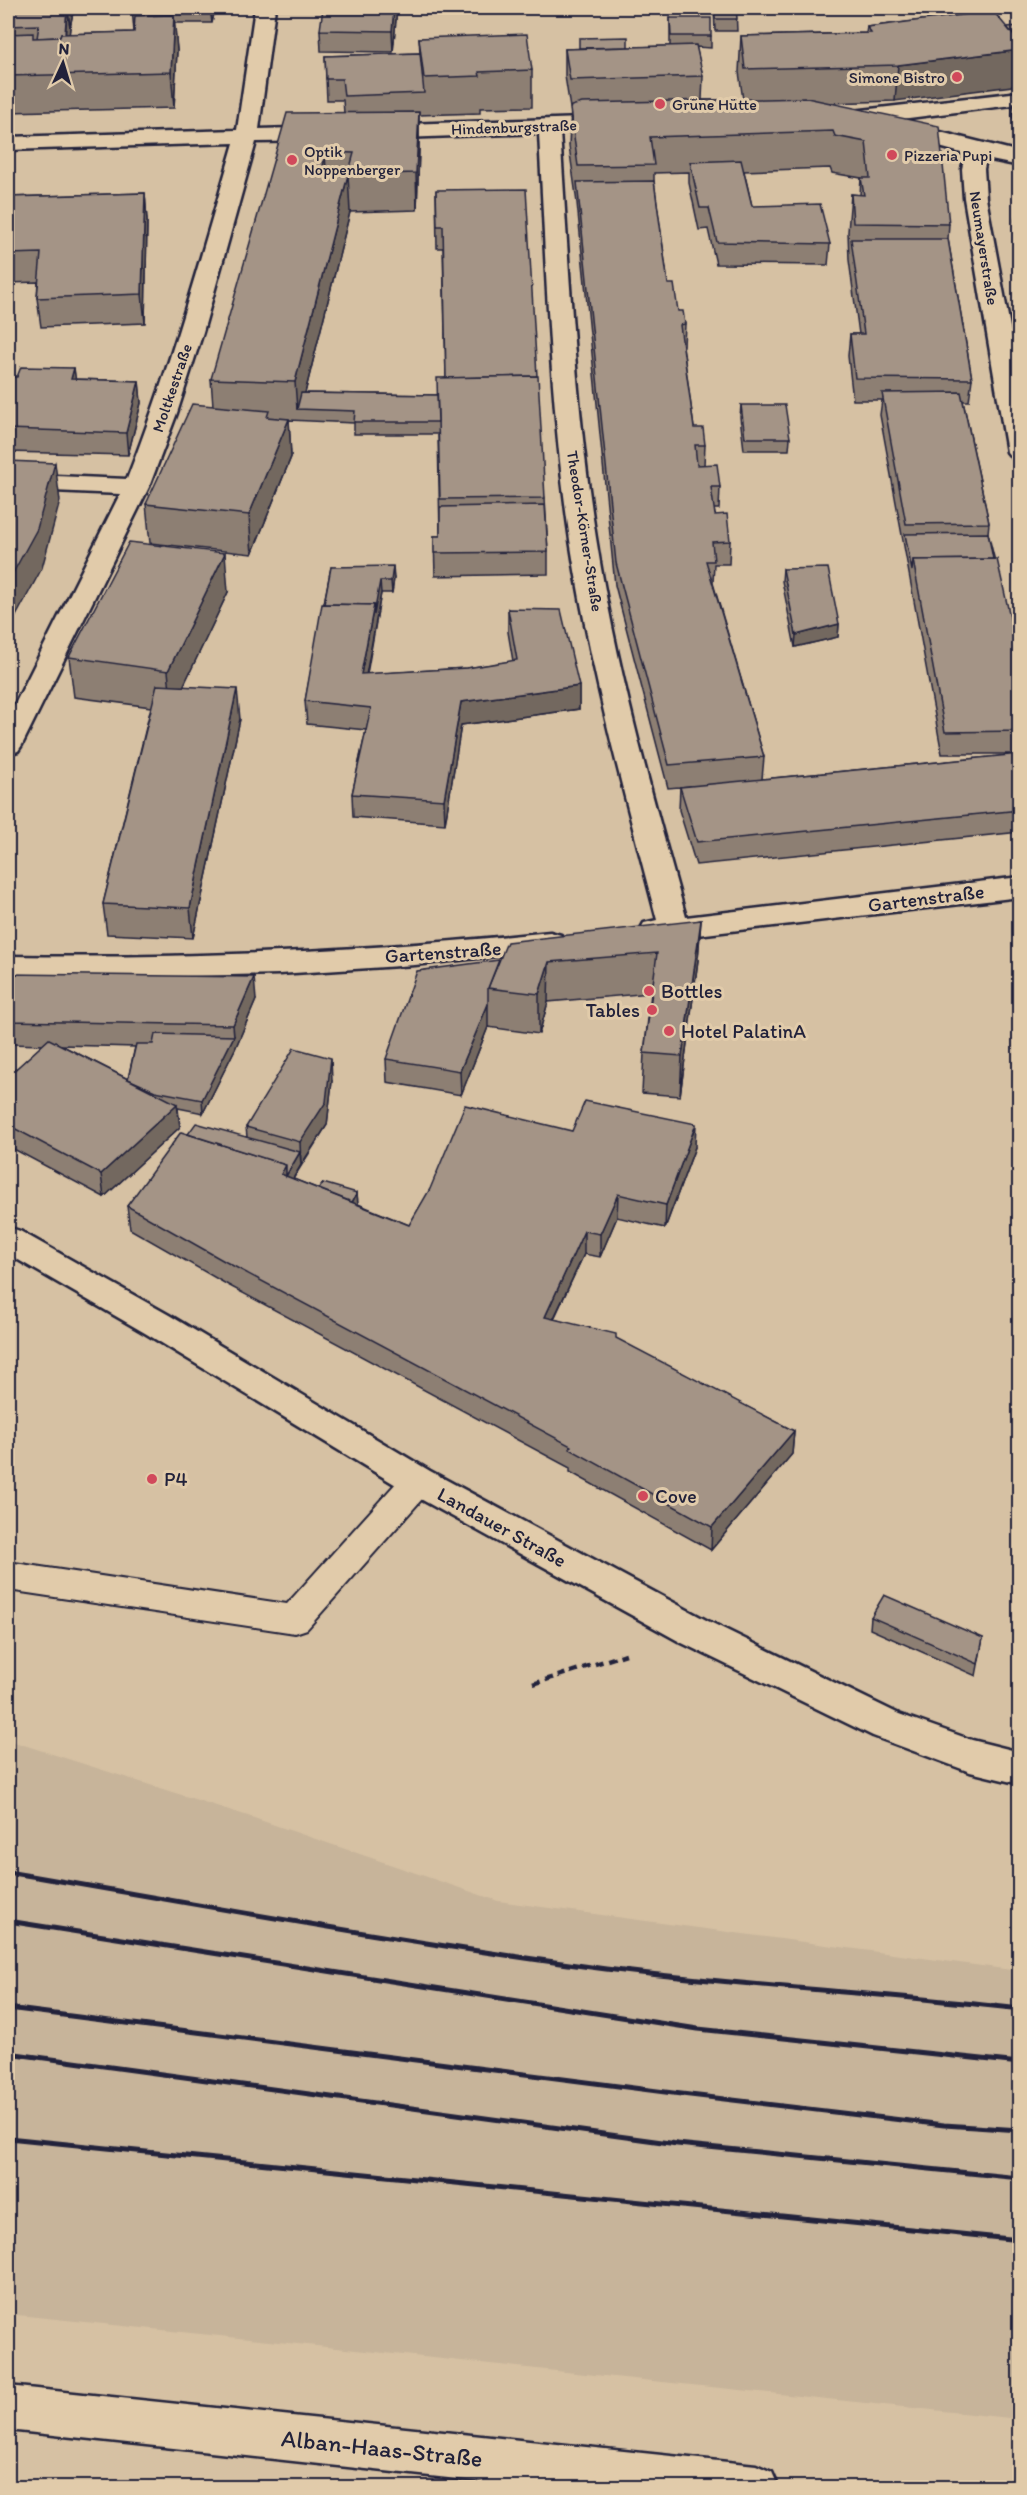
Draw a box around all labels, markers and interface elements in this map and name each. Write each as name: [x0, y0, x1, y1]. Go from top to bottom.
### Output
north arrow: [33, 33, 93, 93]
text: N: [58, 39, 70, 58]
place label: Simone Bistro: [849, 68, 945, 87]
marker: Simone Bistro: [950, 70, 964, 84]
place label: Grüne Hütte: [672, 95, 757, 114]
marker: Grüne Hütte: [653, 97, 667, 111]
street label: Hindenburgstraße: [451, 115, 577, 139]
place label: Optik Noppenberger: [304, 142, 401, 179]
place label: Pizzeria Pupi: [904, 146, 992, 165]
marker: Pizzeria Pupi: [885, 148, 899, 162]
marker: Optik Noppenberger: [285, 153, 299, 167]
street label: Neumayerstraße: [966, 190, 1002, 307]
street label: Moltkestraße: [148, 341, 196, 435]
street label: Theodor-Körner-Straße: [563, 449, 607, 613]
street label: Gartenstraße: [866, 879, 986, 917]
street label: Gartenstraße: [384, 936, 502, 968]
place label: Bottles: [661, 979, 723, 1003]
marker: Bottles: [642, 984, 656, 998]
place label: Tables: [586, 998, 640, 1022]
marker: Tables: [645, 1003, 659, 1017]
place label: Hotel PalatinA: [681, 1019, 806, 1043]
marker: Hotel PalatinA: [662, 1024, 676, 1038]
place label: P4: [164, 1467, 187, 1491]
marker: P4: [145, 1472, 159, 1486]
street label: Landauer Straße: [433, 1482, 571, 1572]
place label: Cove: [655, 1484, 697, 1508]
marker: Cove: [636, 1489, 650, 1503]
street label: Alban-Haas-Straße: [280, 2423, 484, 2473]

